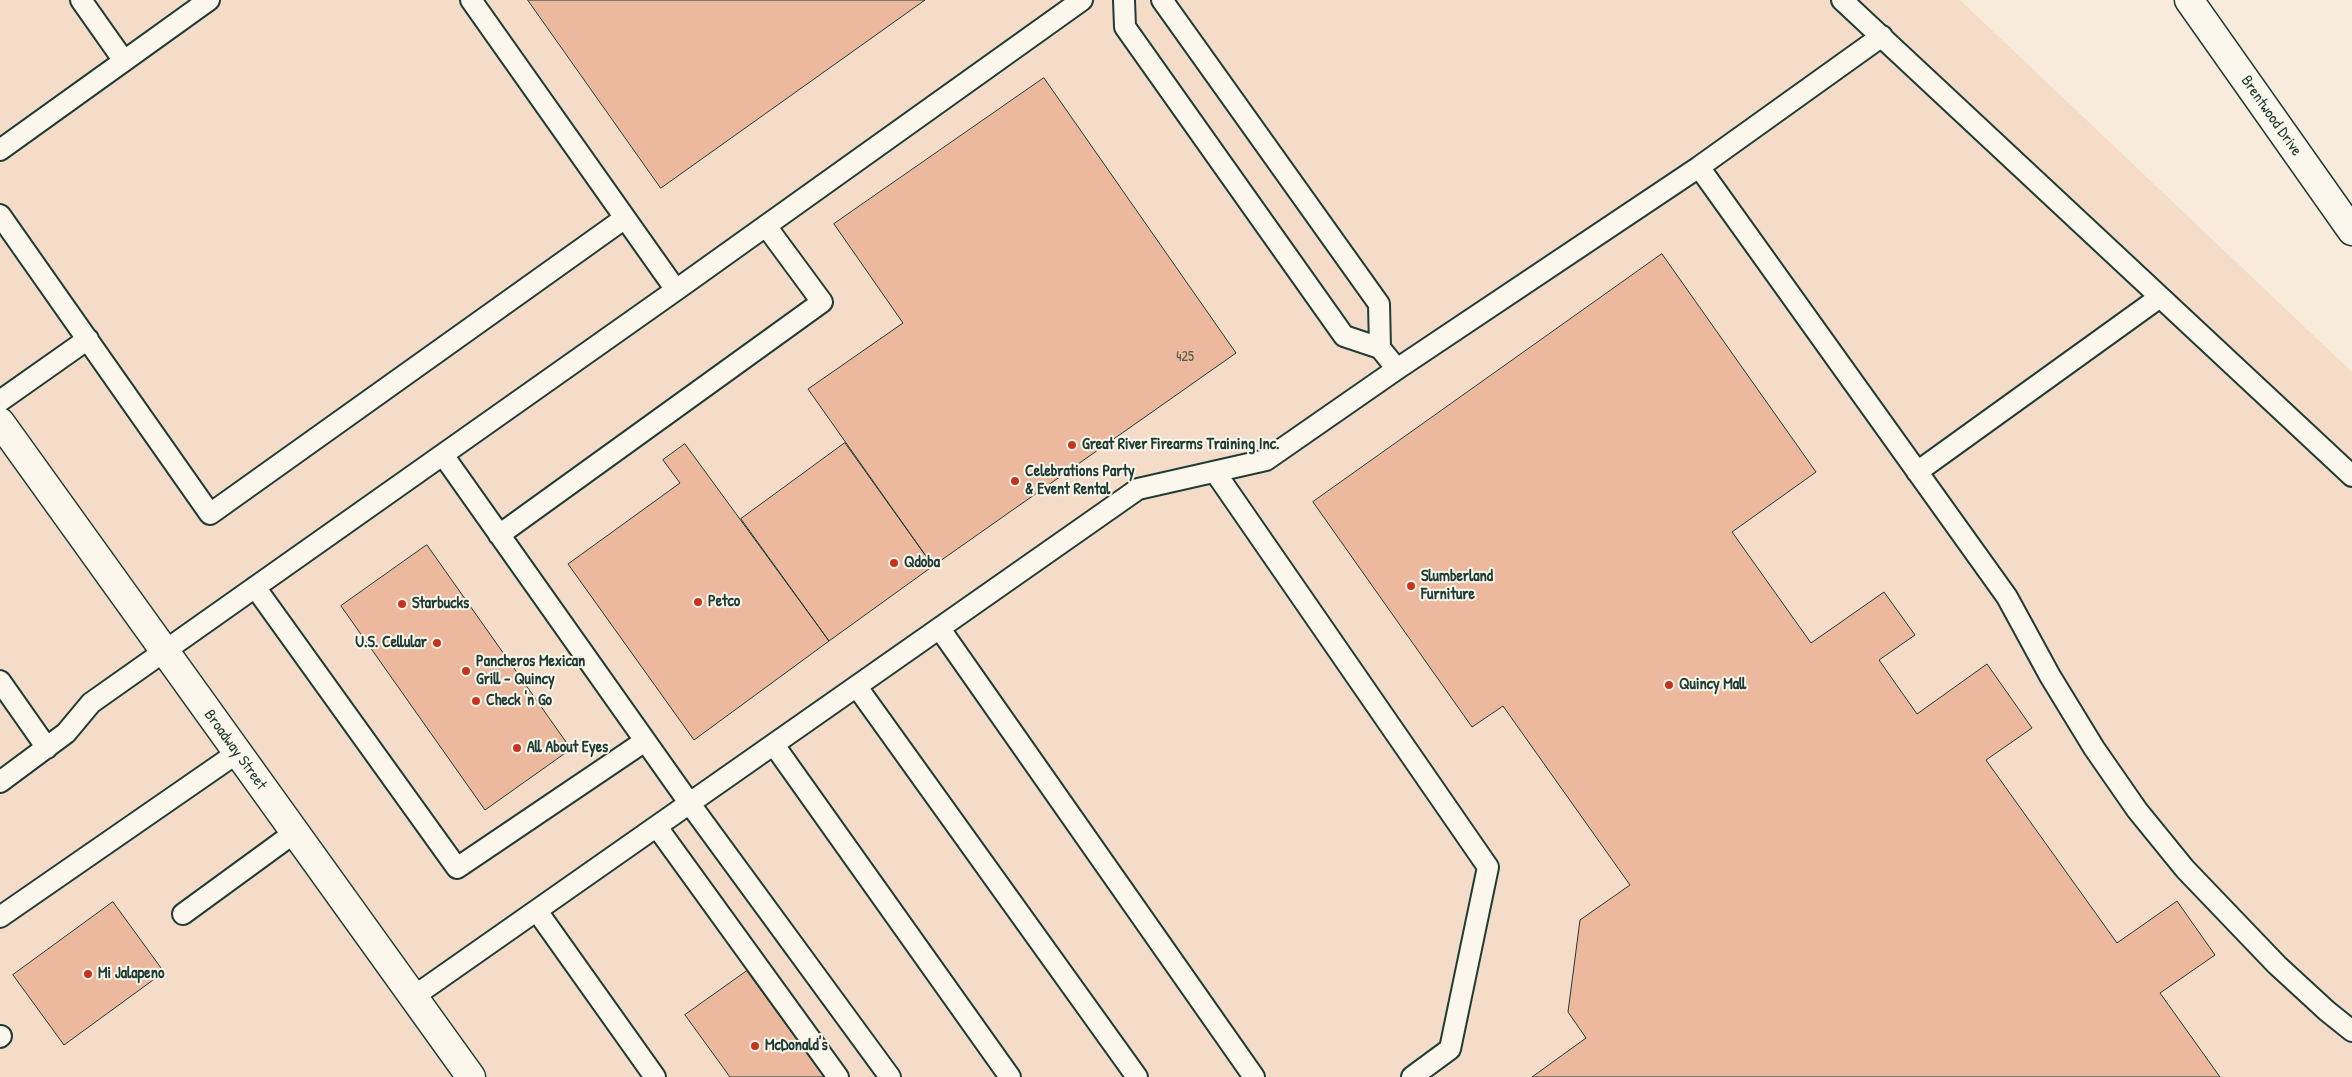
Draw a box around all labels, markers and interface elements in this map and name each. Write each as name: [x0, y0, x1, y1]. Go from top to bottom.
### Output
street label: Brentwood Drive: [2236, 72, 2306, 160]
house number: 425: [1176, 349, 1194, 365]
place label: Great River Firearms Training Inc.: [1082, 435, 1279, 455]
marker: Great River Firearms Training Inc.: [1066, 439, 1078, 451]
place label: Celebrations Party & Event Rental: [1025, 462, 1135, 500]
marker: Celebrations Party & Event Rental: [1009, 475, 1021, 487]
place label: Qdoba: [904, 553, 940, 573]
marker: Qdoba: [888, 557, 900, 569]
place label: Slumberland Furniture: [1421, 567, 1493, 605]
marker: Slumberland Furniture: [1405, 580, 1417, 592]
place label: Petco: [708, 592, 740, 612]
place label: Starbucks: [412, 594, 469, 614]
marker: Petco: [692, 596, 704, 608]
marker: Starbucks: [396, 598, 408, 610]
place label: U.S. Cellular: [355, 633, 427, 653]
marker: U.S. Cellular: [431, 637, 443, 649]
place label: Pancheros Mexican Grill - Quincy: [476, 652, 585, 690]
marker: Pancheros Mexican Grill - Quincy: [460, 665, 472, 677]
place label: Quincy Mall: [1679, 675, 1746, 695]
marker: Quincy Mall: [1663, 679, 1675, 691]
place label: Check 'n Go: [486, 691, 552, 711]
marker: Check 'n Go: [470, 695, 482, 707]
street label: Broadway Street: [199, 706, 271, 794]
place label: All About Eyes: [527, 738, 608, 758]
marker: All About Eyes: [511, 742, 523, 754]
place label: Mi Jalapeno: [98, 964, 164, 984]
marker: Mi Jalapeno: [82, 968, 94, 980]
place label: McDonald's: [765, 1036, 828, 1056]
marker: McDonald's: [749, 1040, 761, 1052]

